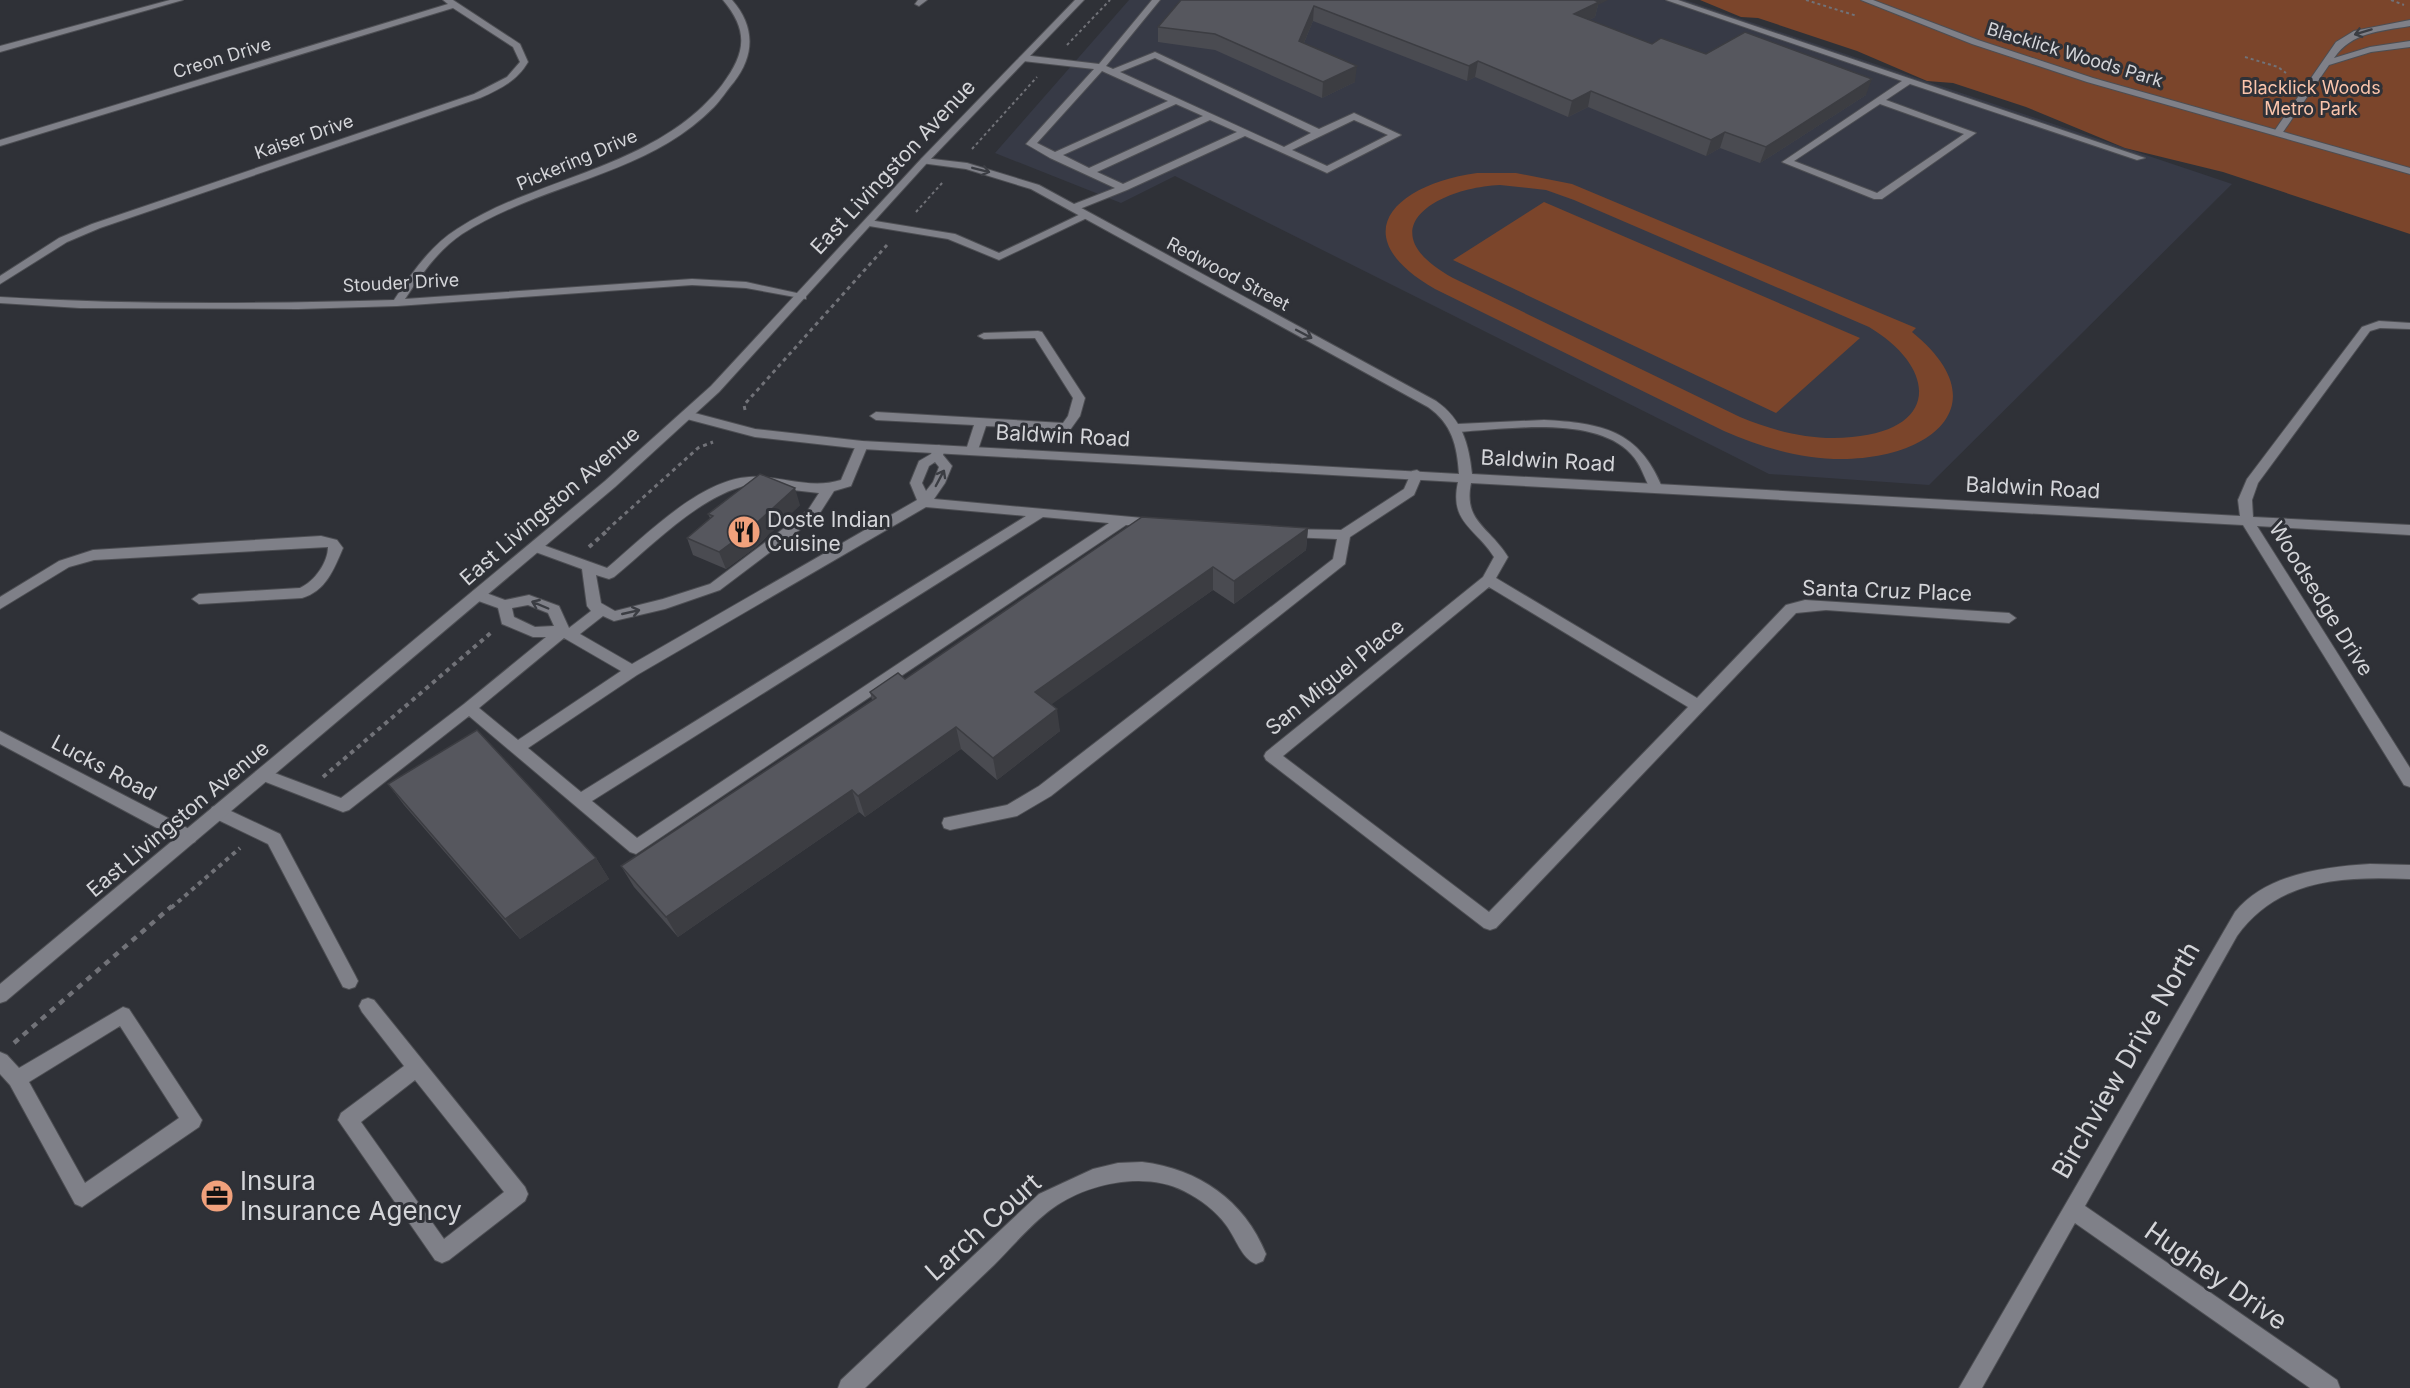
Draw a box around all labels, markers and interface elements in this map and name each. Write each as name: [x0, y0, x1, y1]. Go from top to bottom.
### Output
street label: Blacklick Woods Park: [1985, 18, 2166, 91]
one-way arrow: [2353, 27, 2372, 38]
street label: Creon Drive: [170, 33, 273, 82]
street label: East Livingston Avenue: [805, 74, 980, 259]
park label: Blacklick Woods Metro Park: [2241, 77, 2381, 119]
street label: Kaiser Drive: [252, 110, 356, 163]
street label: Pickering Drive: [513, 125, 640, 194]
one-way arrow: [972, 164, 991, 176]
street label: Redwood Street: [1163, 232, 1293, 315]
street label: Stouder Drive: [342, 269, 460, 296]
one-way arrow: [1295, 329, 1313, 340]
street label: Baldwin Road: [995, 419, 1131, 452]
street label: East Livingston Avenue: [455, 421, 645, 590]
street label: Baldwin Road: [1480, 444, 1616, 477]
one-way arrow: [934, 470, 946, 487]
street label: Baldwin Road: [1965, 471, 2101, 504]
place label: Doste Indian Cuisine: [767, 507, 891, 556]
restaurant icon: Doste Indian Cuisine: [726, 514, 762, 550]
street label: Woodsedge Drive: [2264, 517, 2379, 680]
street label: Santa Cruz Place: [1802, 575, 1972, 606]
one-way arrow: [532, 598, 550, 610]
one-way arrow: [620, 606, 640, 617]
street label: San Miguel Place: [1260, 613, 1409, 740]
street label: Lucks Road: [47, 729, 161, 806]
street label: East Livingston Avenue: [82, 735, 274, 902]
street label: Birchview Drive North: [2045, 936, 2206, 1183]
place label: Insura Insurance Agency: [240, 1165, 462, 1226]
street label: Larch Court: [918, 1167, 1047, 1287]
office icon: Insura Insurance Agency: [199, 1178, 235, 1214]
street label: Hughey Drive: [2139, 1215, 2294, 1336]

